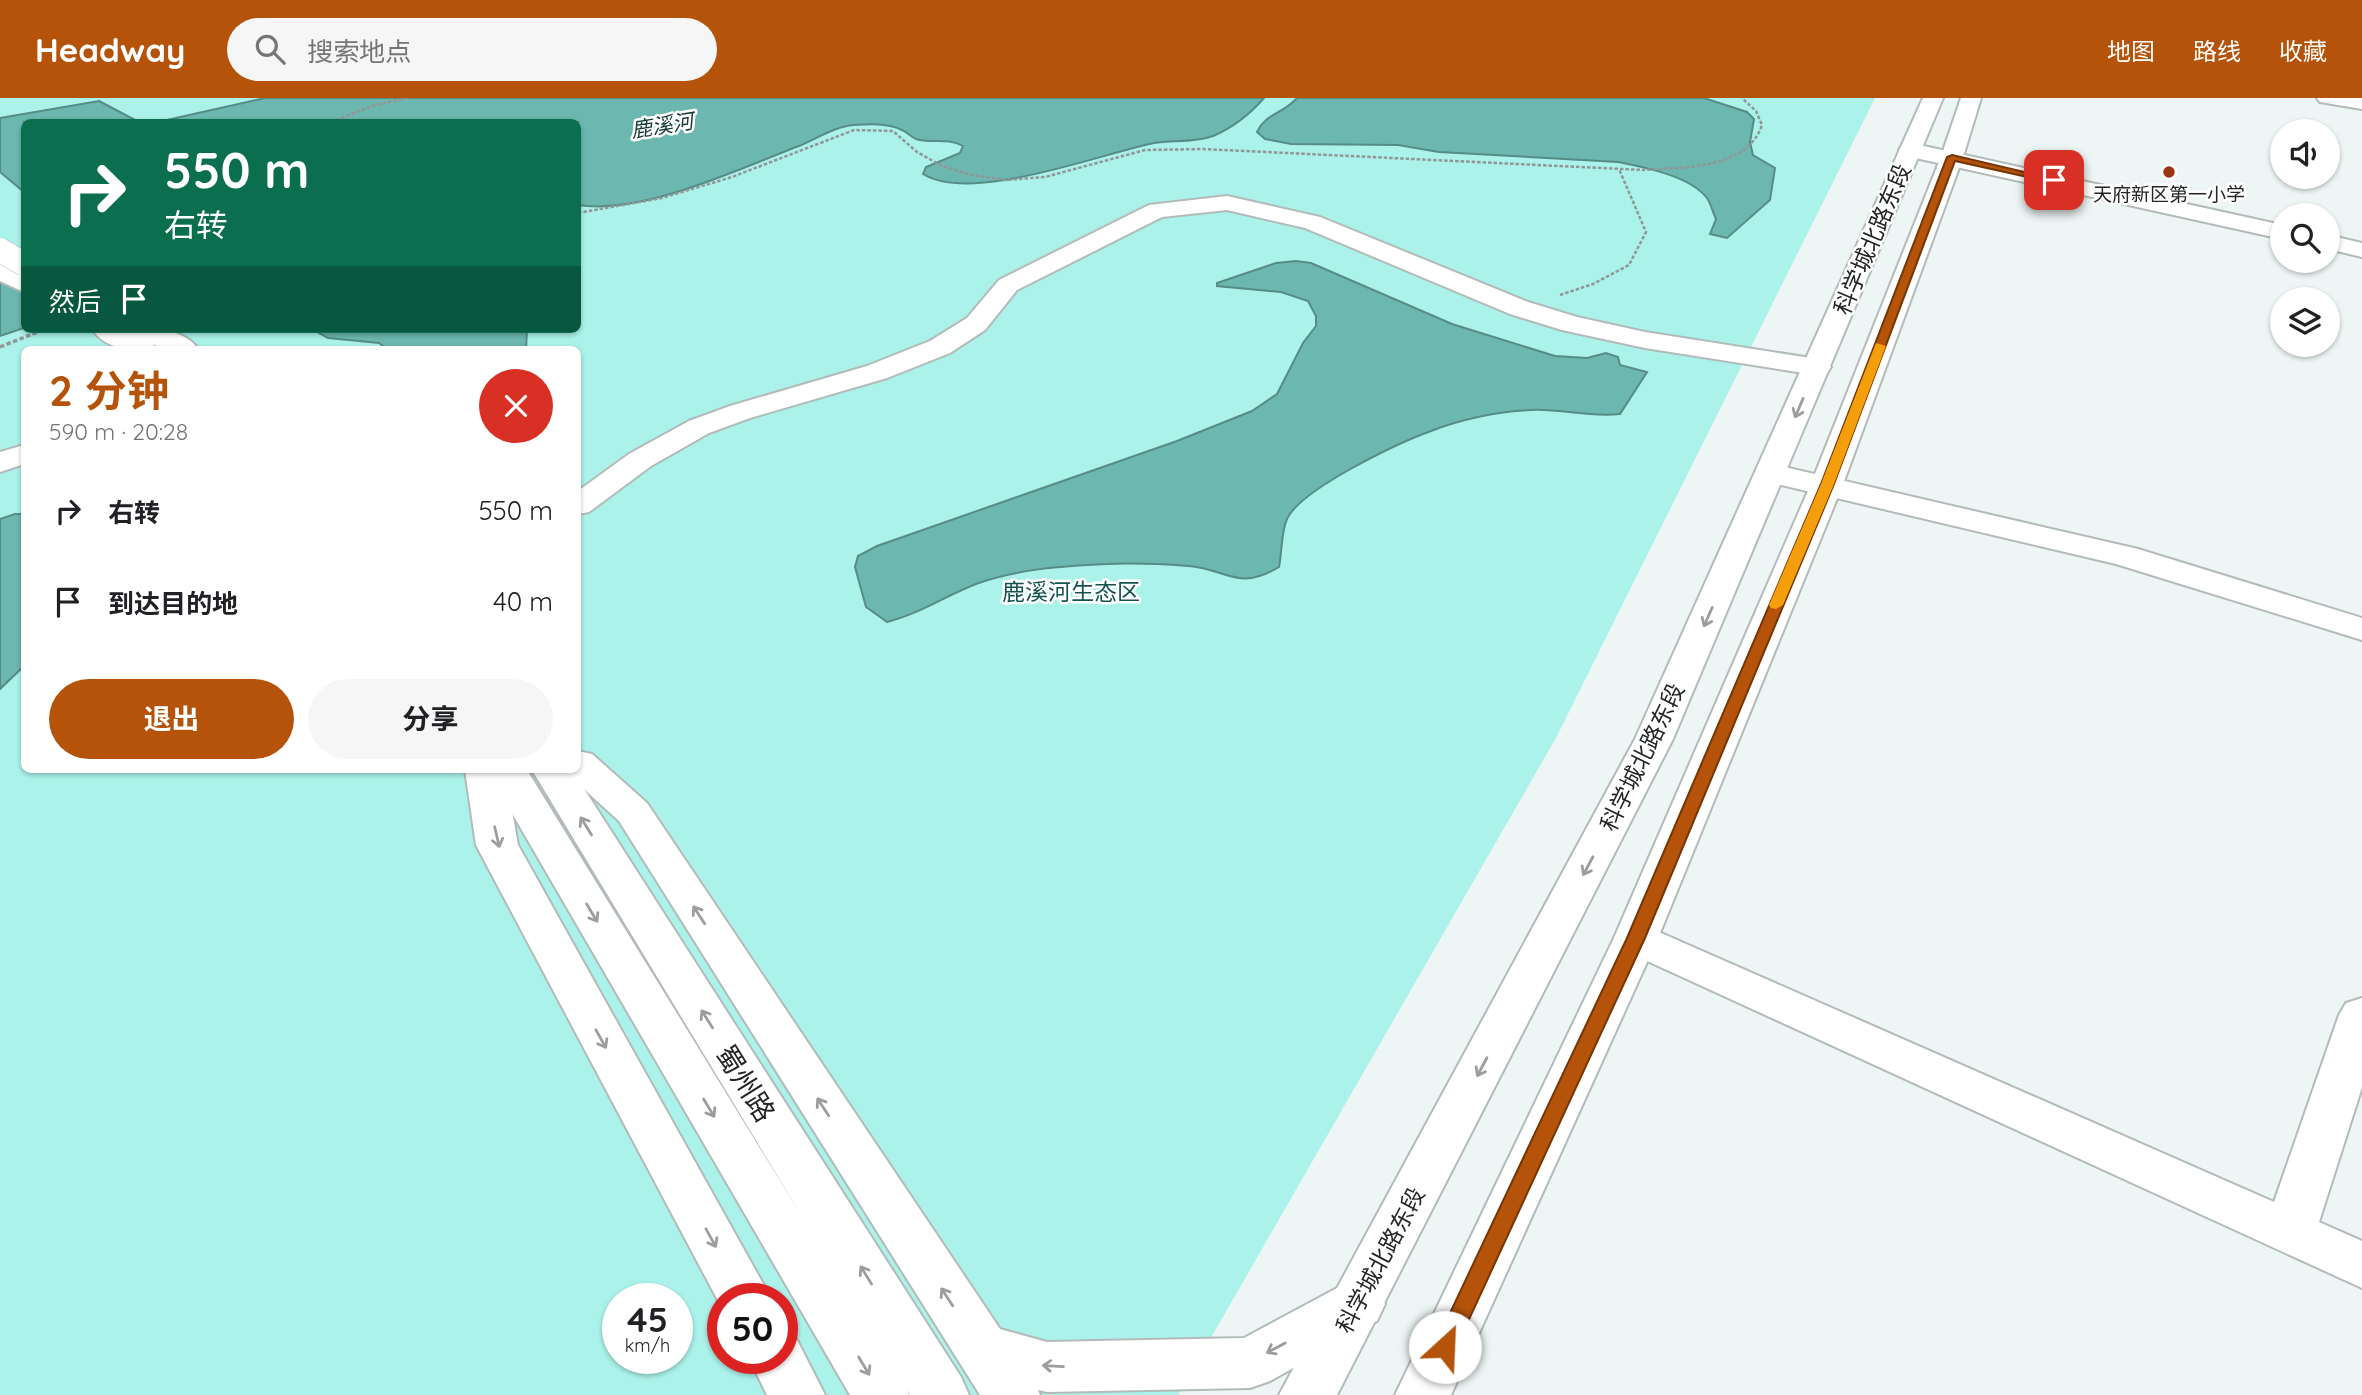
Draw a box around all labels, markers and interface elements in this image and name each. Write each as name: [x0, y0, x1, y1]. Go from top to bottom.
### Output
search box: [227, 18, 717, 81]
text: Headway: [35, 29, 185, 70]
icon: search: [251, 30, 289, 68]
text: 搜索地点: [307, 35, 411, 68]
text: 地图: [2107, 36, 2155, 66]
text: 路线: [2193, 36, 2241, 66]
text: 收藏: [2279, 36, 2327, 66]
water label: 鹿溪河: [629, 107, 699, 143]
map controls: [2270, 119, 2340, 357]
button: sound: [2270, 119, 2340, 189]
text: 550 m: [164, 139, 309, 200]
icon: right: [49, 147, 140, 238]
pin: [2024, 150, 2084, 210]
street label: 科学城北路东段: [1827, 159, 1917, 319]
icon: arrive: [2035, 161, 2073, 199]
marker: 天府新区第一小学: [2161, 164, 2177, 180]
place label: 天府新区第一小学: [2093, 182, 2245, 206]
button: search: [2270, 203, 2340, 273]
text: 右转: [164, 205, 228, 245]
icon: arrive: [115, 280, 153, 318]
text: 然后: [49, 285, 101, 318]
button: layers: [2270, 287, 2340, 357]
text: 2 分钟: [49, 364, 169, 417]
button: close: [479, 369, 553, 443]
one-way arrow: [1792, 397, 1805, 418]
text: 590 m · 20:28: [49, 417, 188, 446]
icon: right: [49, 492, 87, 530]
text: 550 m: [478, 494, 553, 527]
text: 右转: [108, 496, 160, 529]
park label: 鹿溪河生态区: [1002, 577, 1140, 606]
icon: arrive: [49, 583, 87, 621]
text: 40 m: [493, 585, 553, 618]
text: 到达目的地: [108, 587, 238, 620]
one-way arrow: [1701, 605, 1714, 627]
street label: 科学城北路东段: [1594, 678, 1690, 836]
button: 退出: [49, 679, 294, 759]
button: 分享: [308, 679, 553, 759]
one-way arrow: [579, 817, 594, 836]
one-way arrow: [490, 825, 504, 848]
one-way arrow: [1581, 855, 1595, 875]
one-way arrow: [585, 902, 599, 922]
one-way arrow: [692, 906, 706, 926]
one-way arrow: [699, 1010, 713, 1030]
one-way arrow: [595, 1028, 608, 1049]
street label: 蜀州路: [709, 1038, 783, 1128]
one-way arrow: [1475, 1056, 1489, 1077]
one-way arrow: [703, 1097, 716, 1118]
one-way arrow: [816, 1097, 830, 1117]
street label: 科学城北路东段: [1329, 1182, 1431, 1338]
one-way arrow: [705, 1227, 718, 1248]
one-way arrow: [858, 1265, 872, 1285]
speed limit sign: 50: [707, 1283, 798, 1374]
one-way arrow: [940, 1288, 954, 1307]
text: 45: [627, 1297, 668, 1341]
position arrow: [1408, 1310, 1482, 1384]
text: km/h: [625, 1334, 670, 1357]
one-way arrow: [1267, 1341, 1287, 1355]
one-way arrow: [857, 1356, 871, 1376]
one-way arrow: [1042, 1359, 1065, 1372]

